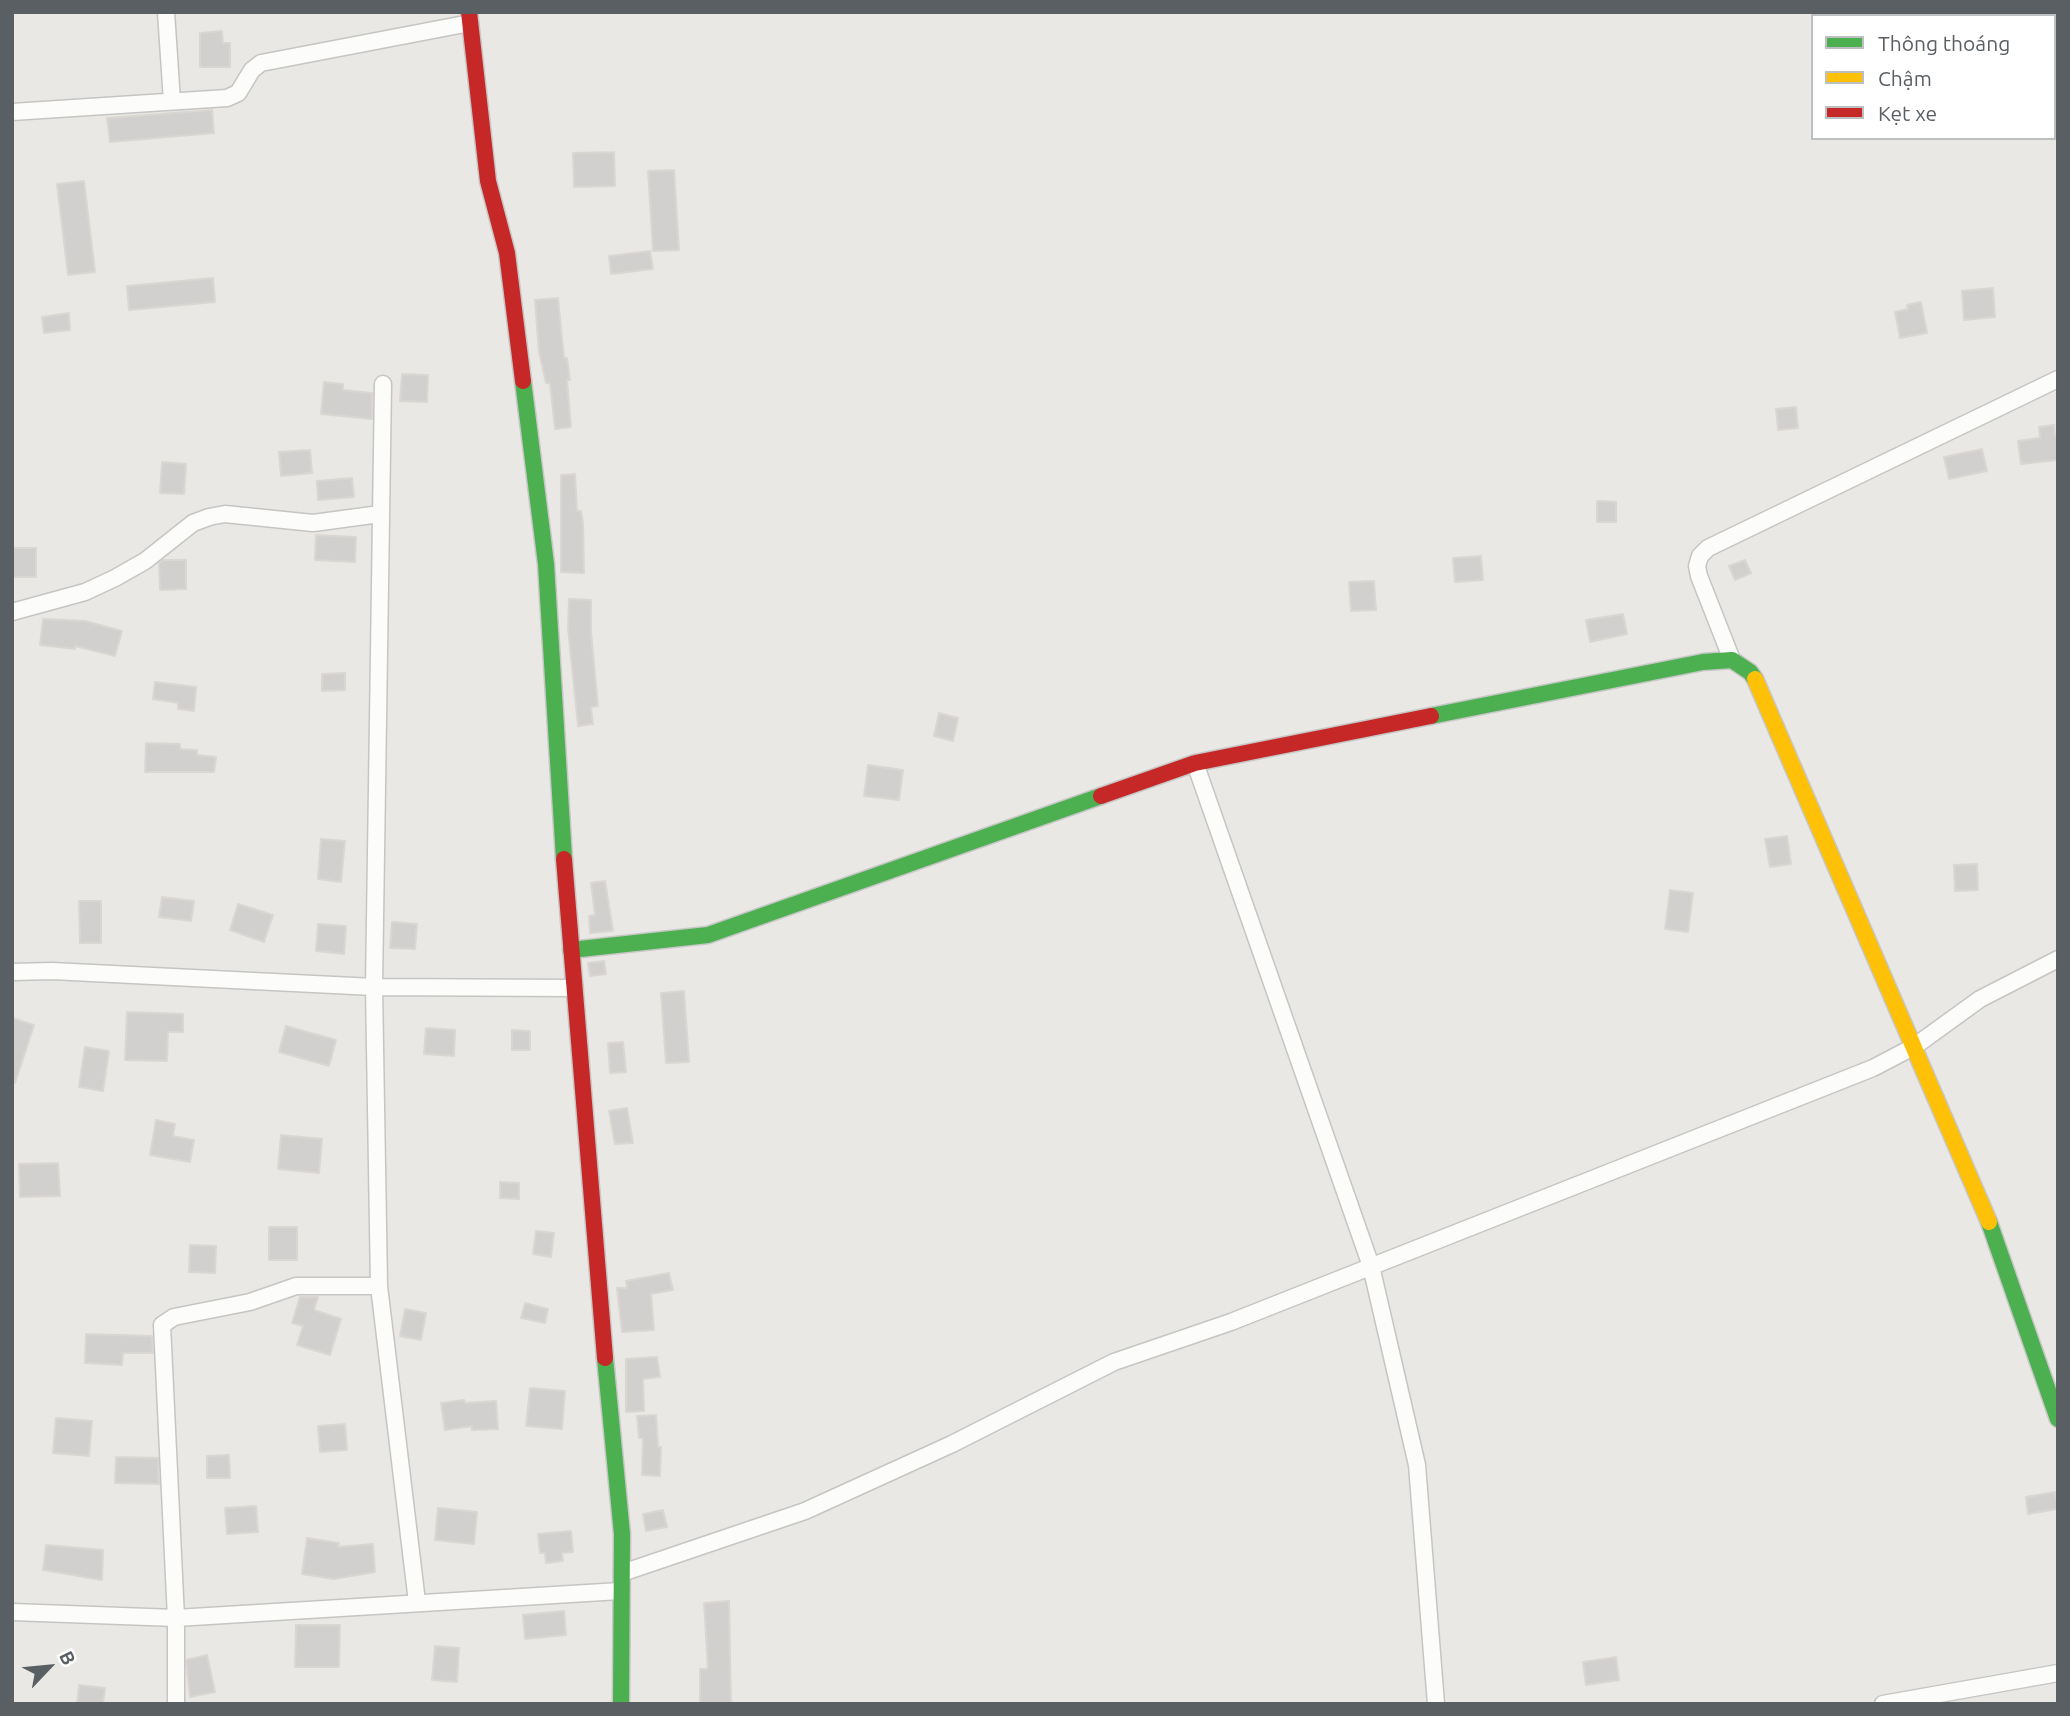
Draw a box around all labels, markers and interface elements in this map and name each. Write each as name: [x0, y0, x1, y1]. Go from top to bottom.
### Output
legend: [1811, 14, 2056, 140]
text: Thông thoáng: [1878, 31, 2010, 55]
text: Chậm: [1878, 66, 1932, 90]
text: Kẹt xe: [1878, 101, 1937, 125]
north arrow: [14, 1632, 84, 1702]
text: B: [55, 1647, 81, 1668]

